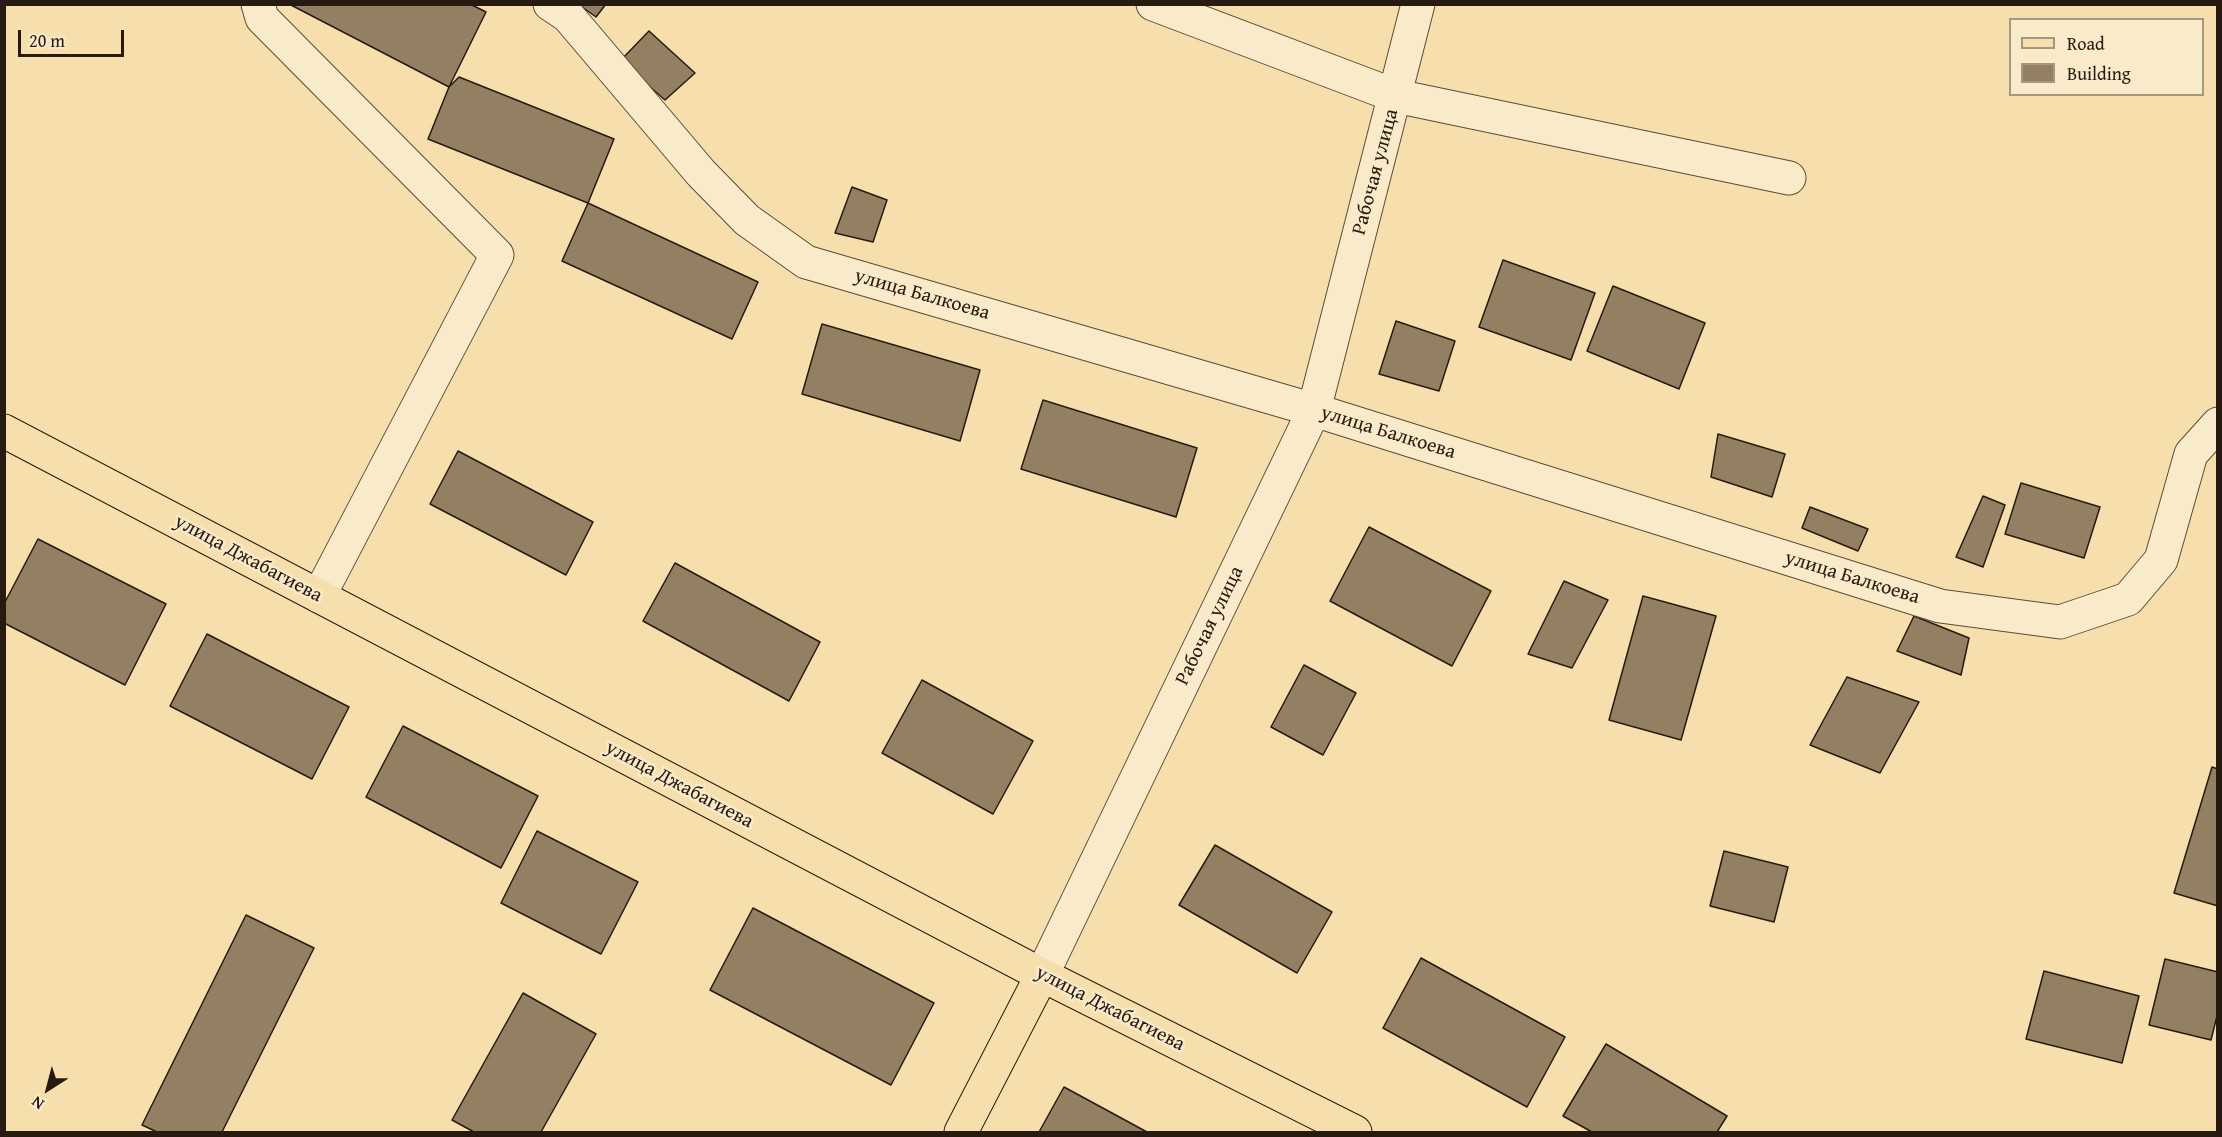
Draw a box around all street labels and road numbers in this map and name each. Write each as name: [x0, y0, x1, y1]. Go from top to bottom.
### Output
street label: Рабочая улица: [1348, 106, 1404, 238]
street label: улица Балкоева: [852, 264, 992, 326]
street label: улица Балкоева: [1318, 401, 1458, 465]
street label: улица Джабагиева: [170, 510, 326, 608]
street label: улица Балкоева: [1782, 546, 1922, 610]
street label: Рабочая улица: [1171, 563, 1249, 689]
street label: улица Джабагиева: [601, 736, 757, 834]
street label: улица Джабагиева: [1031, 961, 1189, 1057]

